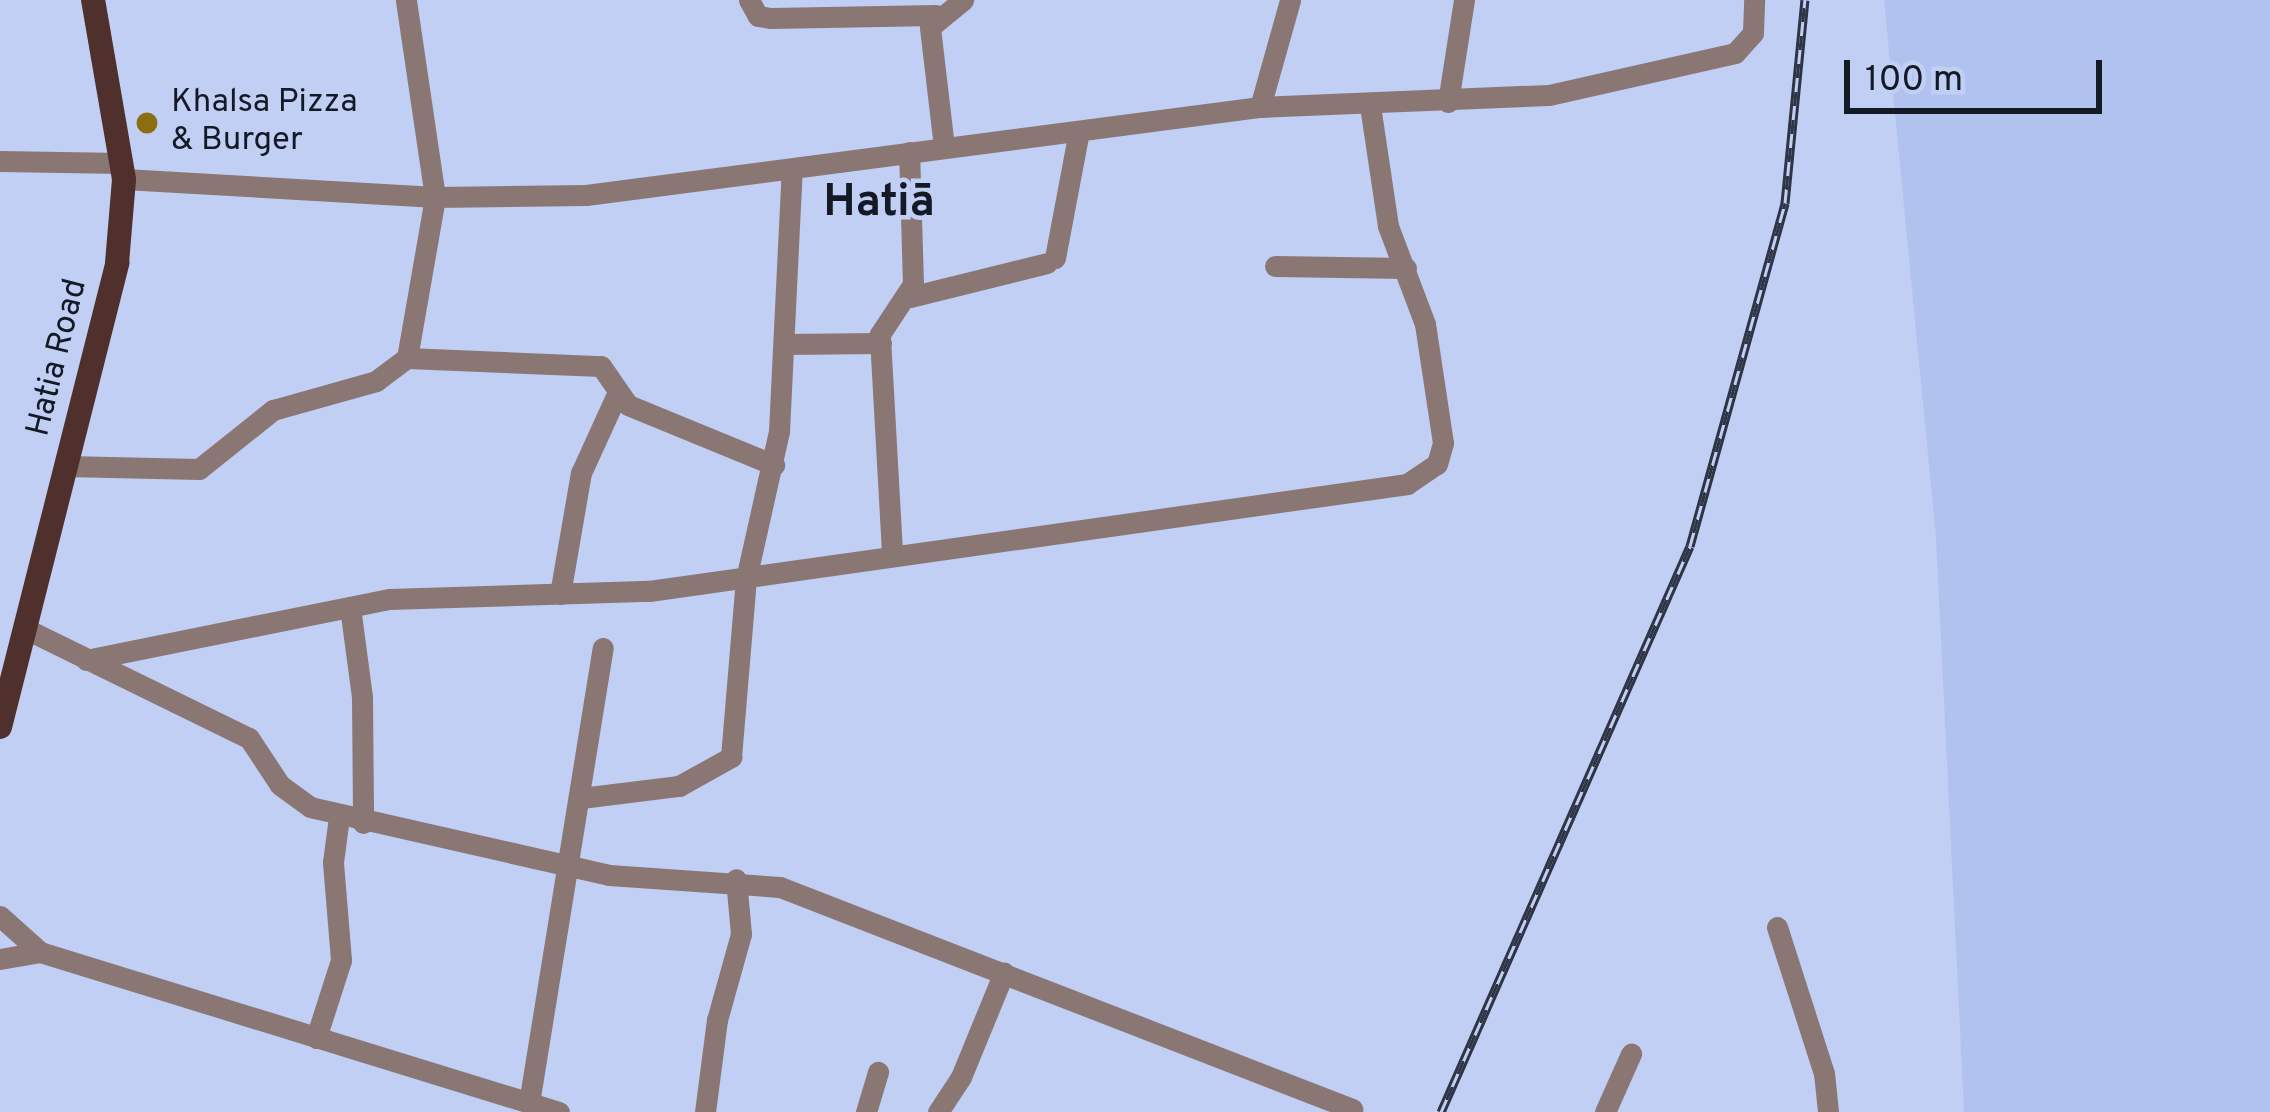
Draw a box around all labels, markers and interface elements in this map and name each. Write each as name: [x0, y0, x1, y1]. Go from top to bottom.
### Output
scale bar: [1850, 36, 2108, 110]
text: 100 m: [1865, 58, 1963, 104]
place label: Khalsa Pizza & Burger: [171, 84, 358, 162]
marker: Khalsa Pizza & Burger: [134, 110, 160, 136]
district label: Hatiā: [823, 177, 935, 231]
street label: Hatia Road: [20, 275, 98, 441]

